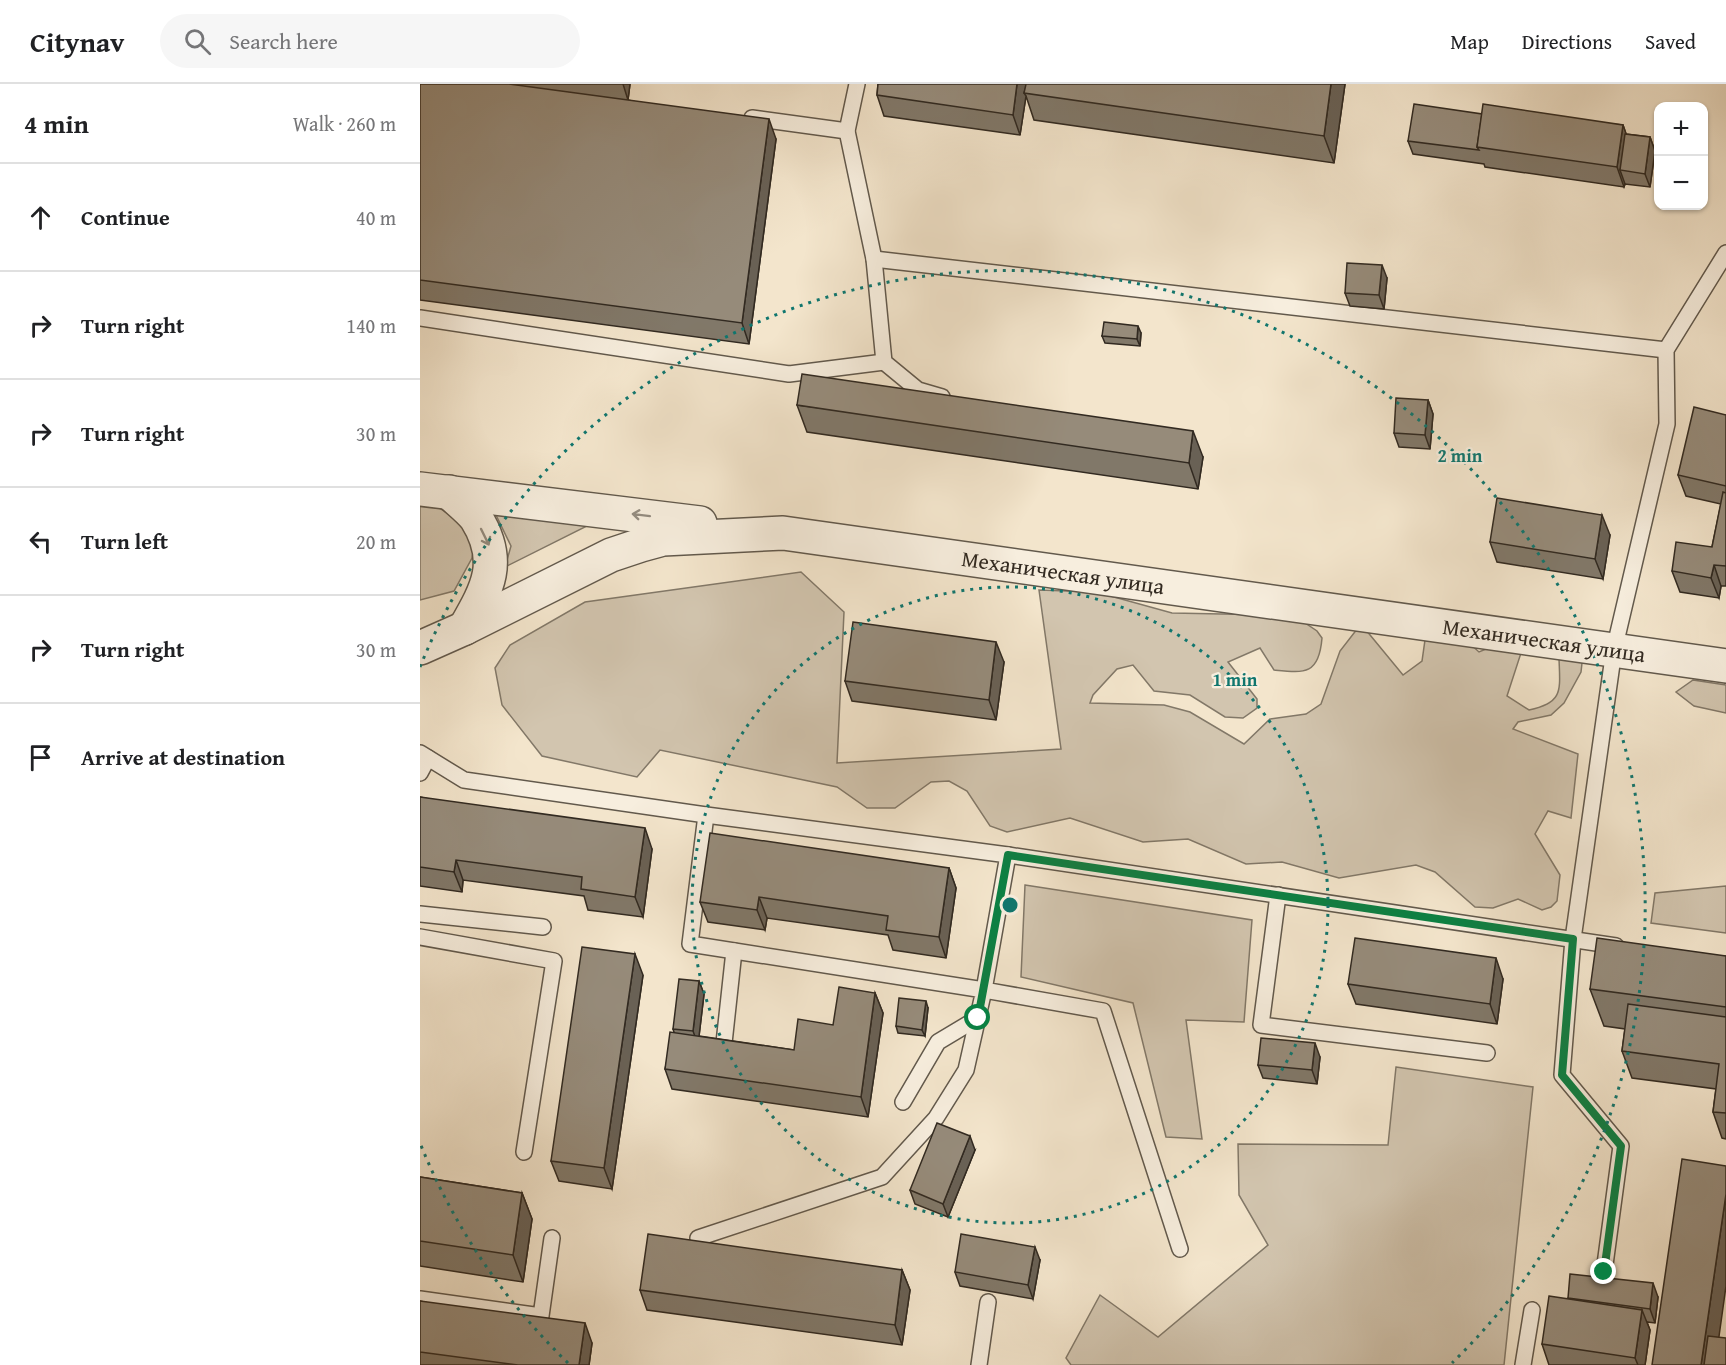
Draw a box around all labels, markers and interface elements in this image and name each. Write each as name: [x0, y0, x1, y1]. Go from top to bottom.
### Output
search box: [160, 14, 580, 68]
text: Citynav: [30, 21, 124, 62]
icon: search: [181, 25, 214, 58]
text: Search here: [229, 25, 338, 57]
text: Map: [1450, 26, 1489, 57]
text: Directions: [1522, 26, 1612, 57]
text: Saved: [1645, 26, 1696, 57]
map controls: [1654, 102, 1708, 210]
button: +: [1654, 102, 1708, 156]
text: 4 min: [24, 104, 89, 143]
text: Walk · 260 m: [293, 109, 396, 138]
button: −: [1654, 156, 1708, 210]
icon: ahead: [24, 201, 57, 234]
text: Continue: [81, 201, 170, 233]
text: 40 m: [356, 203, 396, 232]
icon: right: [24, 309, 57, 342]
text: Turn right: [81, 309, 184, 341]
text: 140 m: [346, 311, 396, 340]
icon: right: [24, 417, 57, 450]
text: Turn right: [81, 417, 184, 449]
text: 30 m: [356, 419, 396, 448]
text: 2 min: [1438, 442, 1483, 469]
one-way arrow: [632, 510, 652, 521]
icon: left: [24, 525, 57, 558]
text: Turn left: [81, 525, 168, 557]
text: 20 m: [356, 527, 396, 556]
one-way arrow: [479, 528, 491, 546]
street label: Механическая улица: [960, 542, 1167, 602]
street label: Механическая улица: [1441, 610, 1648, 670]
icon: right: [24, 633, 57, 666]
text: Turn right: [81, 633, 184, 665]
text: 30 m: [356, 635, 396, 664]
text: 1 min: [1213, 666, 1258, 693]
icon: arrive: [24, 741, 57, 774]
text: Arrive at destination: [81, 741, 285, 773]
centre of rings: [1000, 895, 1020, 915]
route start: [964, 1004, 990, 1030]
route end: [1590, 1258, 1616, 1284]

